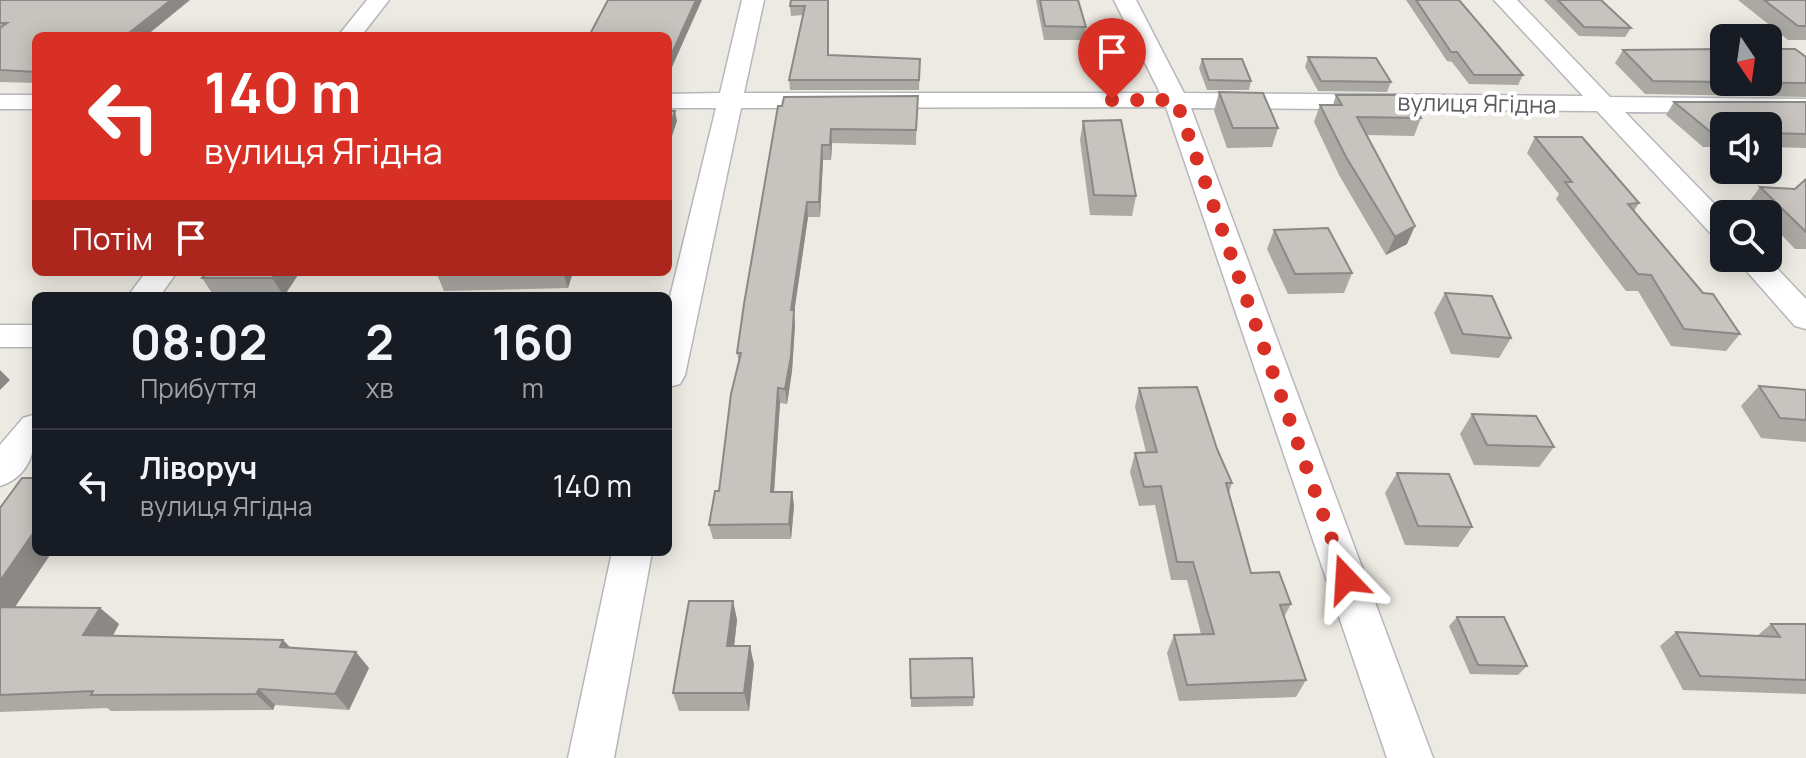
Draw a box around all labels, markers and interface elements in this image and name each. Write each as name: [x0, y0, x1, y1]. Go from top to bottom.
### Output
pin: [1078, 18, 1146, 100]
north arrow: [1710, 24, 1782, 96]
map controls: [1710, 24, 1782, 272]
icon: arrive: [1090, 30, 1134, 74]
text: 140 m: [204, 53, 361, 130]
icon: left: [72, 64, 176, 168]
street label: вулиця Ягідна: [1397, 85, 1557, 120]
button: sound: [1710, 112, 1782, 184]
text: вулиця Ягідна: [204, 126, 443, 175]
button: search: [1710, 200, 1782, 272]
icon: arrive: [169, 216, 213, 260]
text: Потім: [72, 218, 153, 259]
text: 08:02: [130, 309, 267, 374]
text: 2: [365, 309, 394, 374]
text: 160: [492, 309, 574, 374]
text: Прибуття: [140, 370, 257, 406]
text: хв: [366, 370, 393, 406]
text: m: [522, 370, 544, 406]
text: Ліворуч: [140, 447, 257, 488]
icon: left: [72, 463, 116, 507]
text: 140 m: [553, 465, 632, 506]
text: вулиця Ягідна: [140, 488, 312, 524]
position arrow: [1304, 537, 1388, 621]

